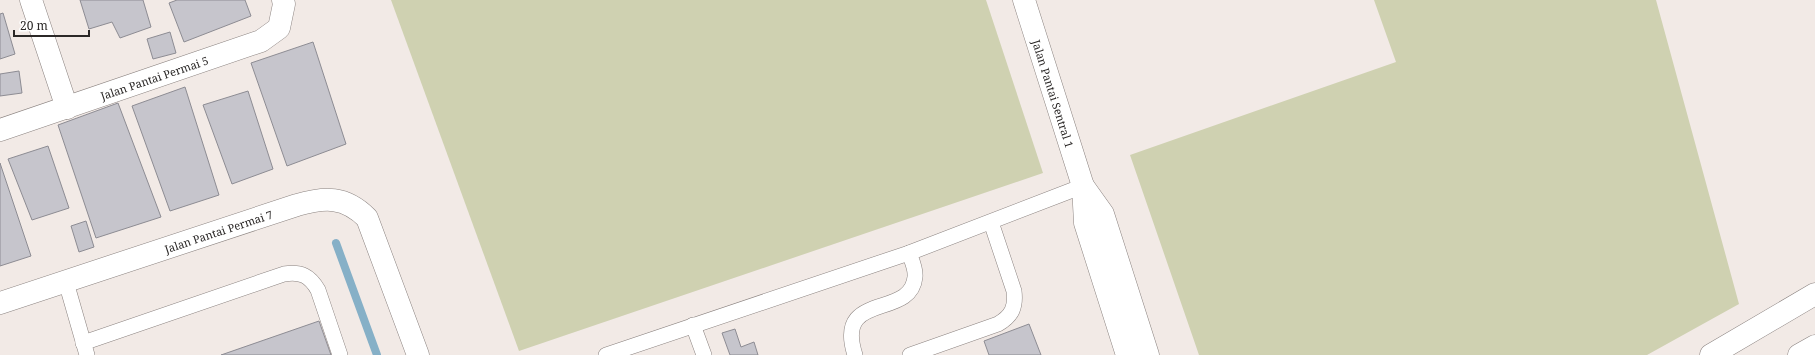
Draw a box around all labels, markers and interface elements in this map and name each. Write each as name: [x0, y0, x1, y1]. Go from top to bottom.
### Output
scale bar: [14, 12, 89, 38]
text: 20 m: [20, 17, 48, 34]
street label: Jalan Pantai Sentral 1: [1029, 36, 1078, 149]
street label: Jalan Pantai Permai 5: [97, 52, 210, 103]
street label: Jalan Pantai Permai 7: [161, 206, 274, 256]

